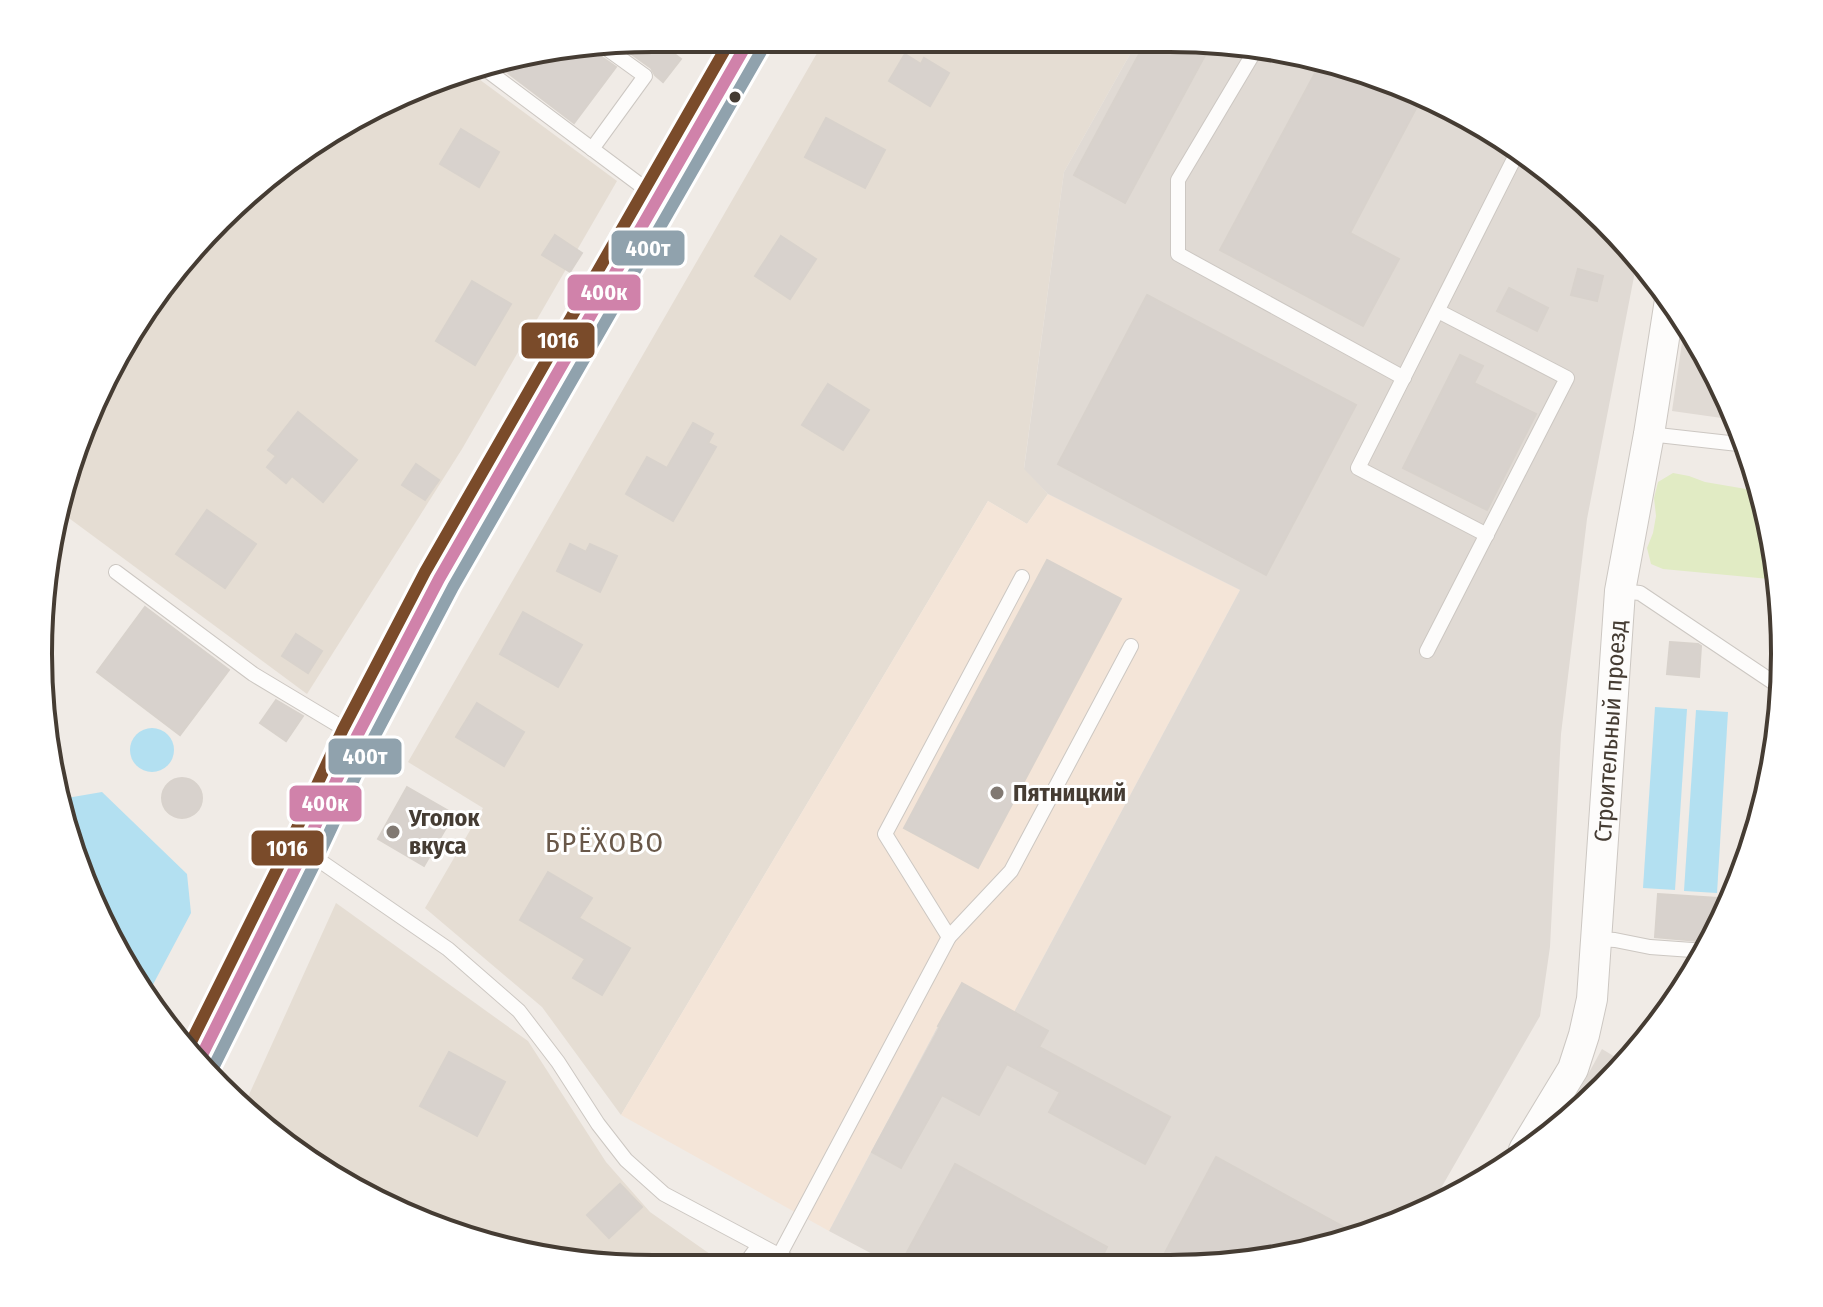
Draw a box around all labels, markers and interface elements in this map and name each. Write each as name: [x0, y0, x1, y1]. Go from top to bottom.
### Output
unlabelled marker: [727, 89, 743, 105]
line badge: 400т: [610, 229, 686, 267]
text: 400т: [626, 235, 671, 262]
line badge: 400к: [566, 273, 642, 312]
text: 400к: [581, 279, 628, 306]
line badge: 1016: [520, 321, 596, 360]
text: 1016: [537, 327, 579, 354]
street label: Строительный проезд: [1589, 619, 1632, 843]
line badge: 400т: [327, 737, 403, 776]
text: 400т: [343, 743, 388, 770]
place label: Пятницкий: [1013, 779, 1126, 807]
line badge: 400к: [288, 784, 363, 823]
marker: Пятницкий: [988, 784, 1006, 802]
text: 400к: [302, 790, 349, 817]
place label: Уголок вкуса: [408, 804, 480, 860]
marker: Уголок вкуса: [384, 823, 402, 841]
district label: БРЁХОВО: [545, 826, 665, 859]
line badge: 1016: [250, 829, 325, 867]
text: 1016: [266, 835, 308, 862]

